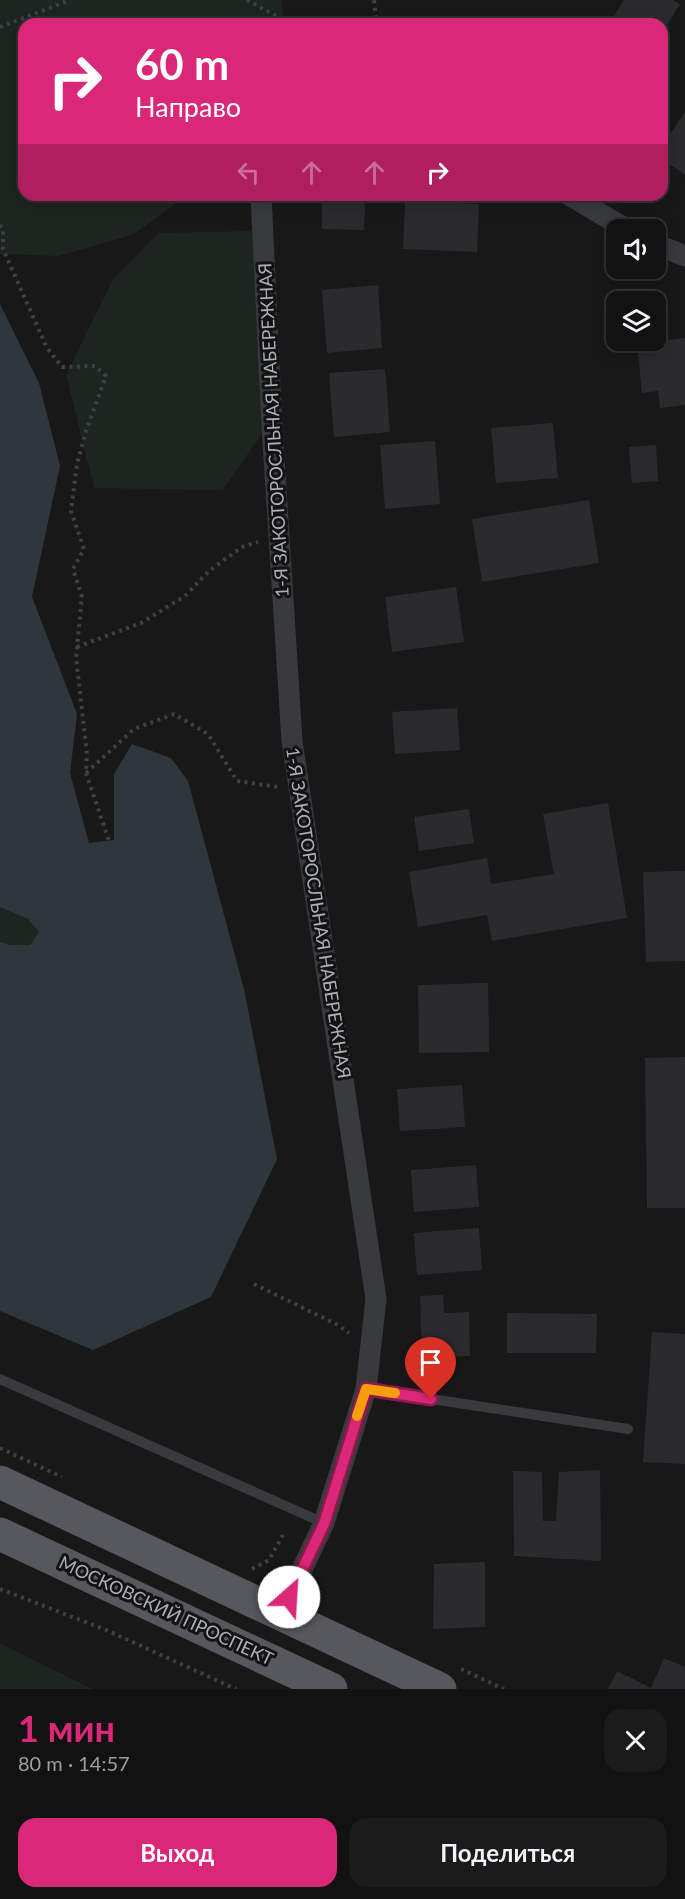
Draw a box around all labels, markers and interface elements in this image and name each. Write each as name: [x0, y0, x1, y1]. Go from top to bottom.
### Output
text: 60 m: [135, 39, 229, 89]
icon: right: [36, 42, 114, 120]
text: Направо: [135, 90, 241, 123]
icon: left: [232, 156, 265, 189]
icon: ahead: [295, 156, 328, 189]
icon: ahead: [358, 156, 391, 189]
icon: right: [421, 156, 454, 189]
map controls: [606, 219, 666, 351]
button: sound: [606, 219, 666, 279]
street label: 1-Я ЗАКОТОРОСЛЬНАЯ НАБЕРЕЖНАЯ: [253, 262, 293, 598]
button: layers: [606, 291, 666, 351]
street label: 1-Я ЗАКОТОРОСЛЬНАЯ НАБЕРЕЖНАЯ: [282, 746, 356, 1080]
pin: [405, 1337, 456, 1399]
icon: arrive: [414, 1346, 447, 1379]
street label: МОСКОВСКИЙ ПРОСПЕКТ: [56, 1551, 277, 1670]
position arrow: [257, 1565, 321, 1629]
text: 1 мин: [18, 1706, 115, 1750]
button: close: [604, 1709, 667, 1772]
text: 80 m · 14:57: [18, 1751, 130, 1775]
button: Выход: [18, 1818, 337, 1887]
button: Поделиться: [349, 1818, 667, 1887]

